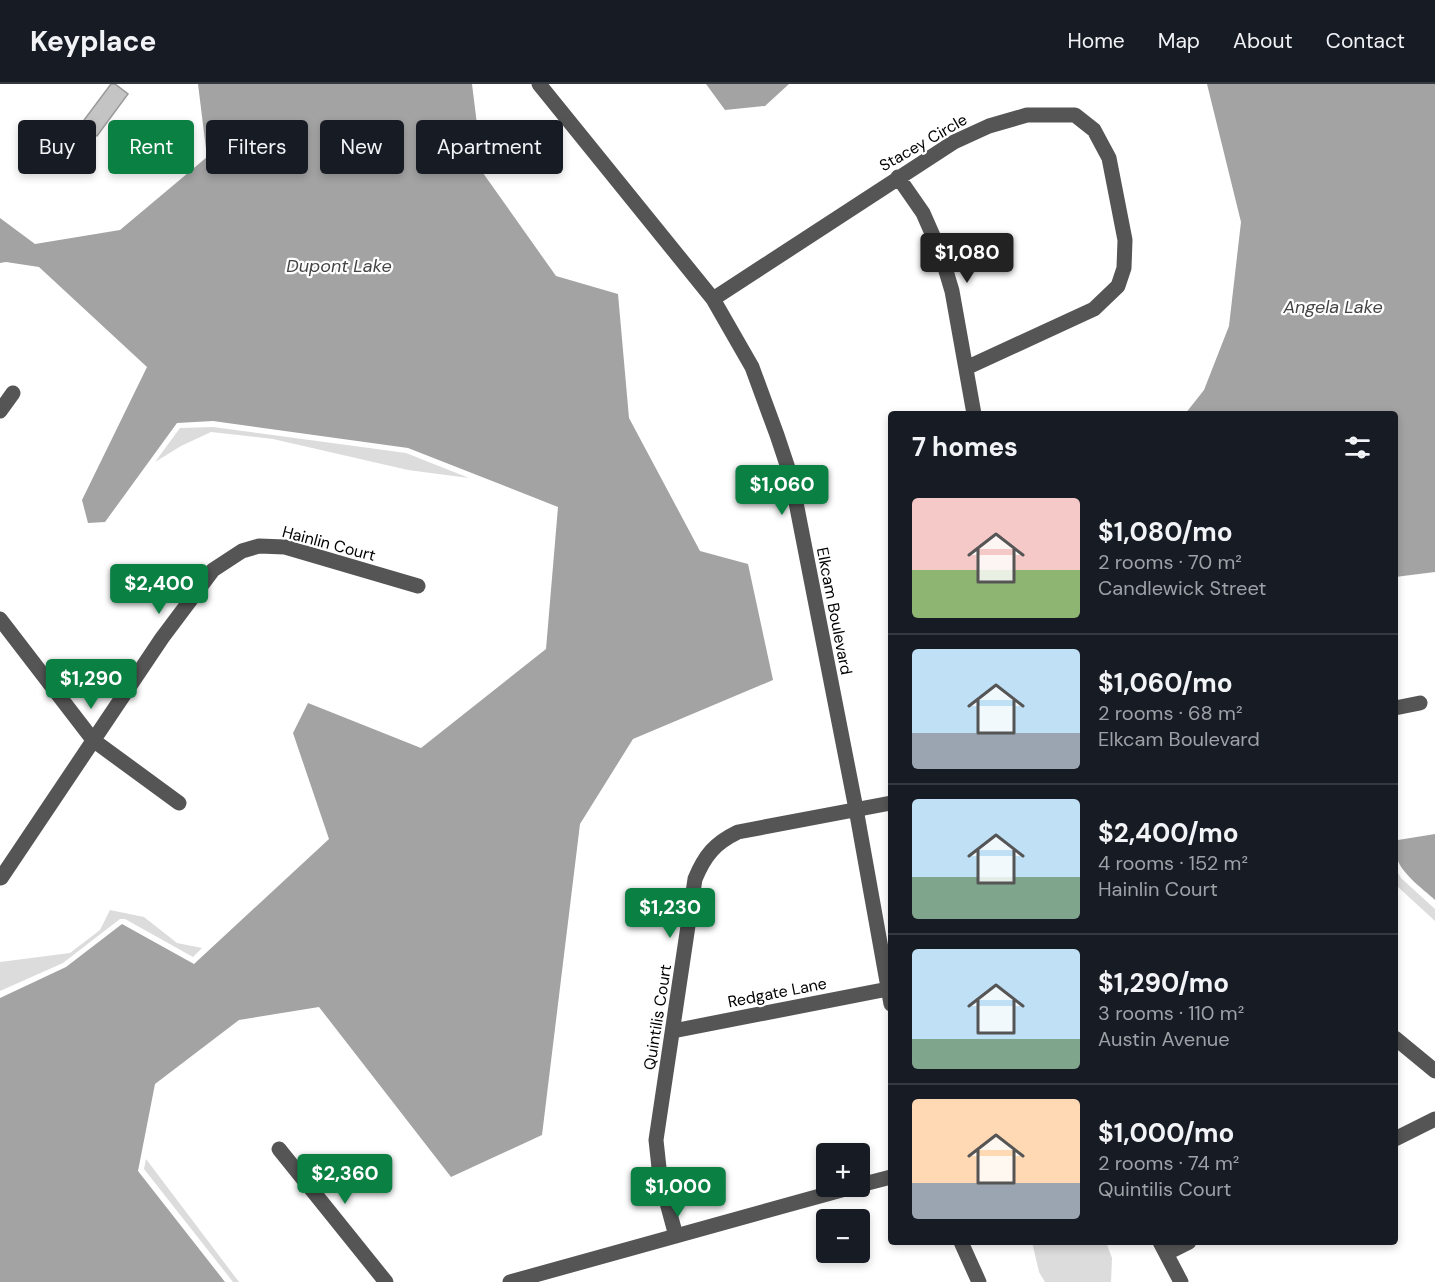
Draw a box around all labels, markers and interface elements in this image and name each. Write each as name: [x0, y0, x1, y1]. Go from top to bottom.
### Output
text: Keyplace: [30, 23, 156, 60]
text: Home: [1067, 27, 1125, 55]
text: Map: [1158, 27, 1200, 55]
text: About: [1233, 27, 1293, 55]
text: Contact: [1326, 27, 1405, 55]
street label: Stacey Circle: [876, 109, 971, 176]
chip: Buy: [18, 120, 96, 174]
chip: Rent: [108, 120, 194, 174]
chip: Filters: [206, 120, 308, 174]
chip: New: [320, 120, 404, 174]
chip: Apartment: [416, 120, 563, 174]
pin: $1,080: [918, 233, 1016, 284]
text: $1,080: [934, 239, 1000, 265]
water label: Dupont Lake: [286, 254, 392, 278]
water label: Angela Lake: [1282, 295, 1383, 319]
text: 7 homes: [912, 430, 1018, 464]
icon: filters: [1341, 431, 1374, 464]
pin: $1,060: [733, 465, 831, 516]
text: $1,060: [749, 471, 815, 497]
text: $1,080/mo: [1098, 515, 1233, 549]
street label: Hainlin Court: [280, 521, 378, 566]
icon: home: [960, 522, 1032, 594]
street label: Elkcam Boulevard: [812, 546, 857, 677]
text: 2 rooms · 70 m²: [1098, 549, 1242, 575]
pin: $2,400: [110, 564, 208, 615]
text: $2,400: [124, 570, 194, 596]
text: Candlewick Street: [1098, 575, 1266, 601]
pin: $1,290: [42, 659, 140, 710]
text: $1,290: [60, 665, 122, 691]
text: $1,060/mo: [1098, 666, 1233, 700]
icon: home: [960, 673, 1032, 745]
text: 2 rooms · 68 m²: [1098, 700, 1243, 726]
text: Elkcam Boulevard: [1098, 726, 1260, 752]
text: $2,400/mo: [1098, 816, 1239, 850]
icon: home: [960, 823, 1032, 895]
text: 4 rooms · 152 m²: [1098, 850, 1248, 876]
text: Hainlin Court: [1098, 876, 1218, 902]
pin: $1,230: [621, 888, 719, 939]
text: $1,230: [639, 894, 701, 920]
street label: Quintilis Court: [639, 963, 676, 1071]
text: $1,290/mo: [1098, 966, 1229, 1000]
street label: Redgate Lane: [726, 973, 828, 1012]
icon: home: [960, 973, 1032, 1045]
text: 3 rooms · 110 m²: [1098, 1000, 1244, 1026]
text: Austin Avenue: [1098, 1026, 1230, 1052]
text: $1,000/mo: [1098, 1116, 1234, 1150]
icon: home: [960, 1123, 1032, 1195]
map controls: [816, 1143, 870, 1263]
button: +: [816, 1143, 870, 1197]
text: 2 rooms · 74 m²: [1098, 1150, 1239, 1176]
pin: $2,360: [296, 1154, 394, 1205]
text: $2,360: [311, 1160, 379, 1186]
pin: $1,000: [629, 1167, 727, 1218]
text: $1,000: [645, 1173, 711, 1199]
text: Quintilis Court: [1098, 1176, 1231, 1202]
button: −: [816, 1209, 870, 1263]

